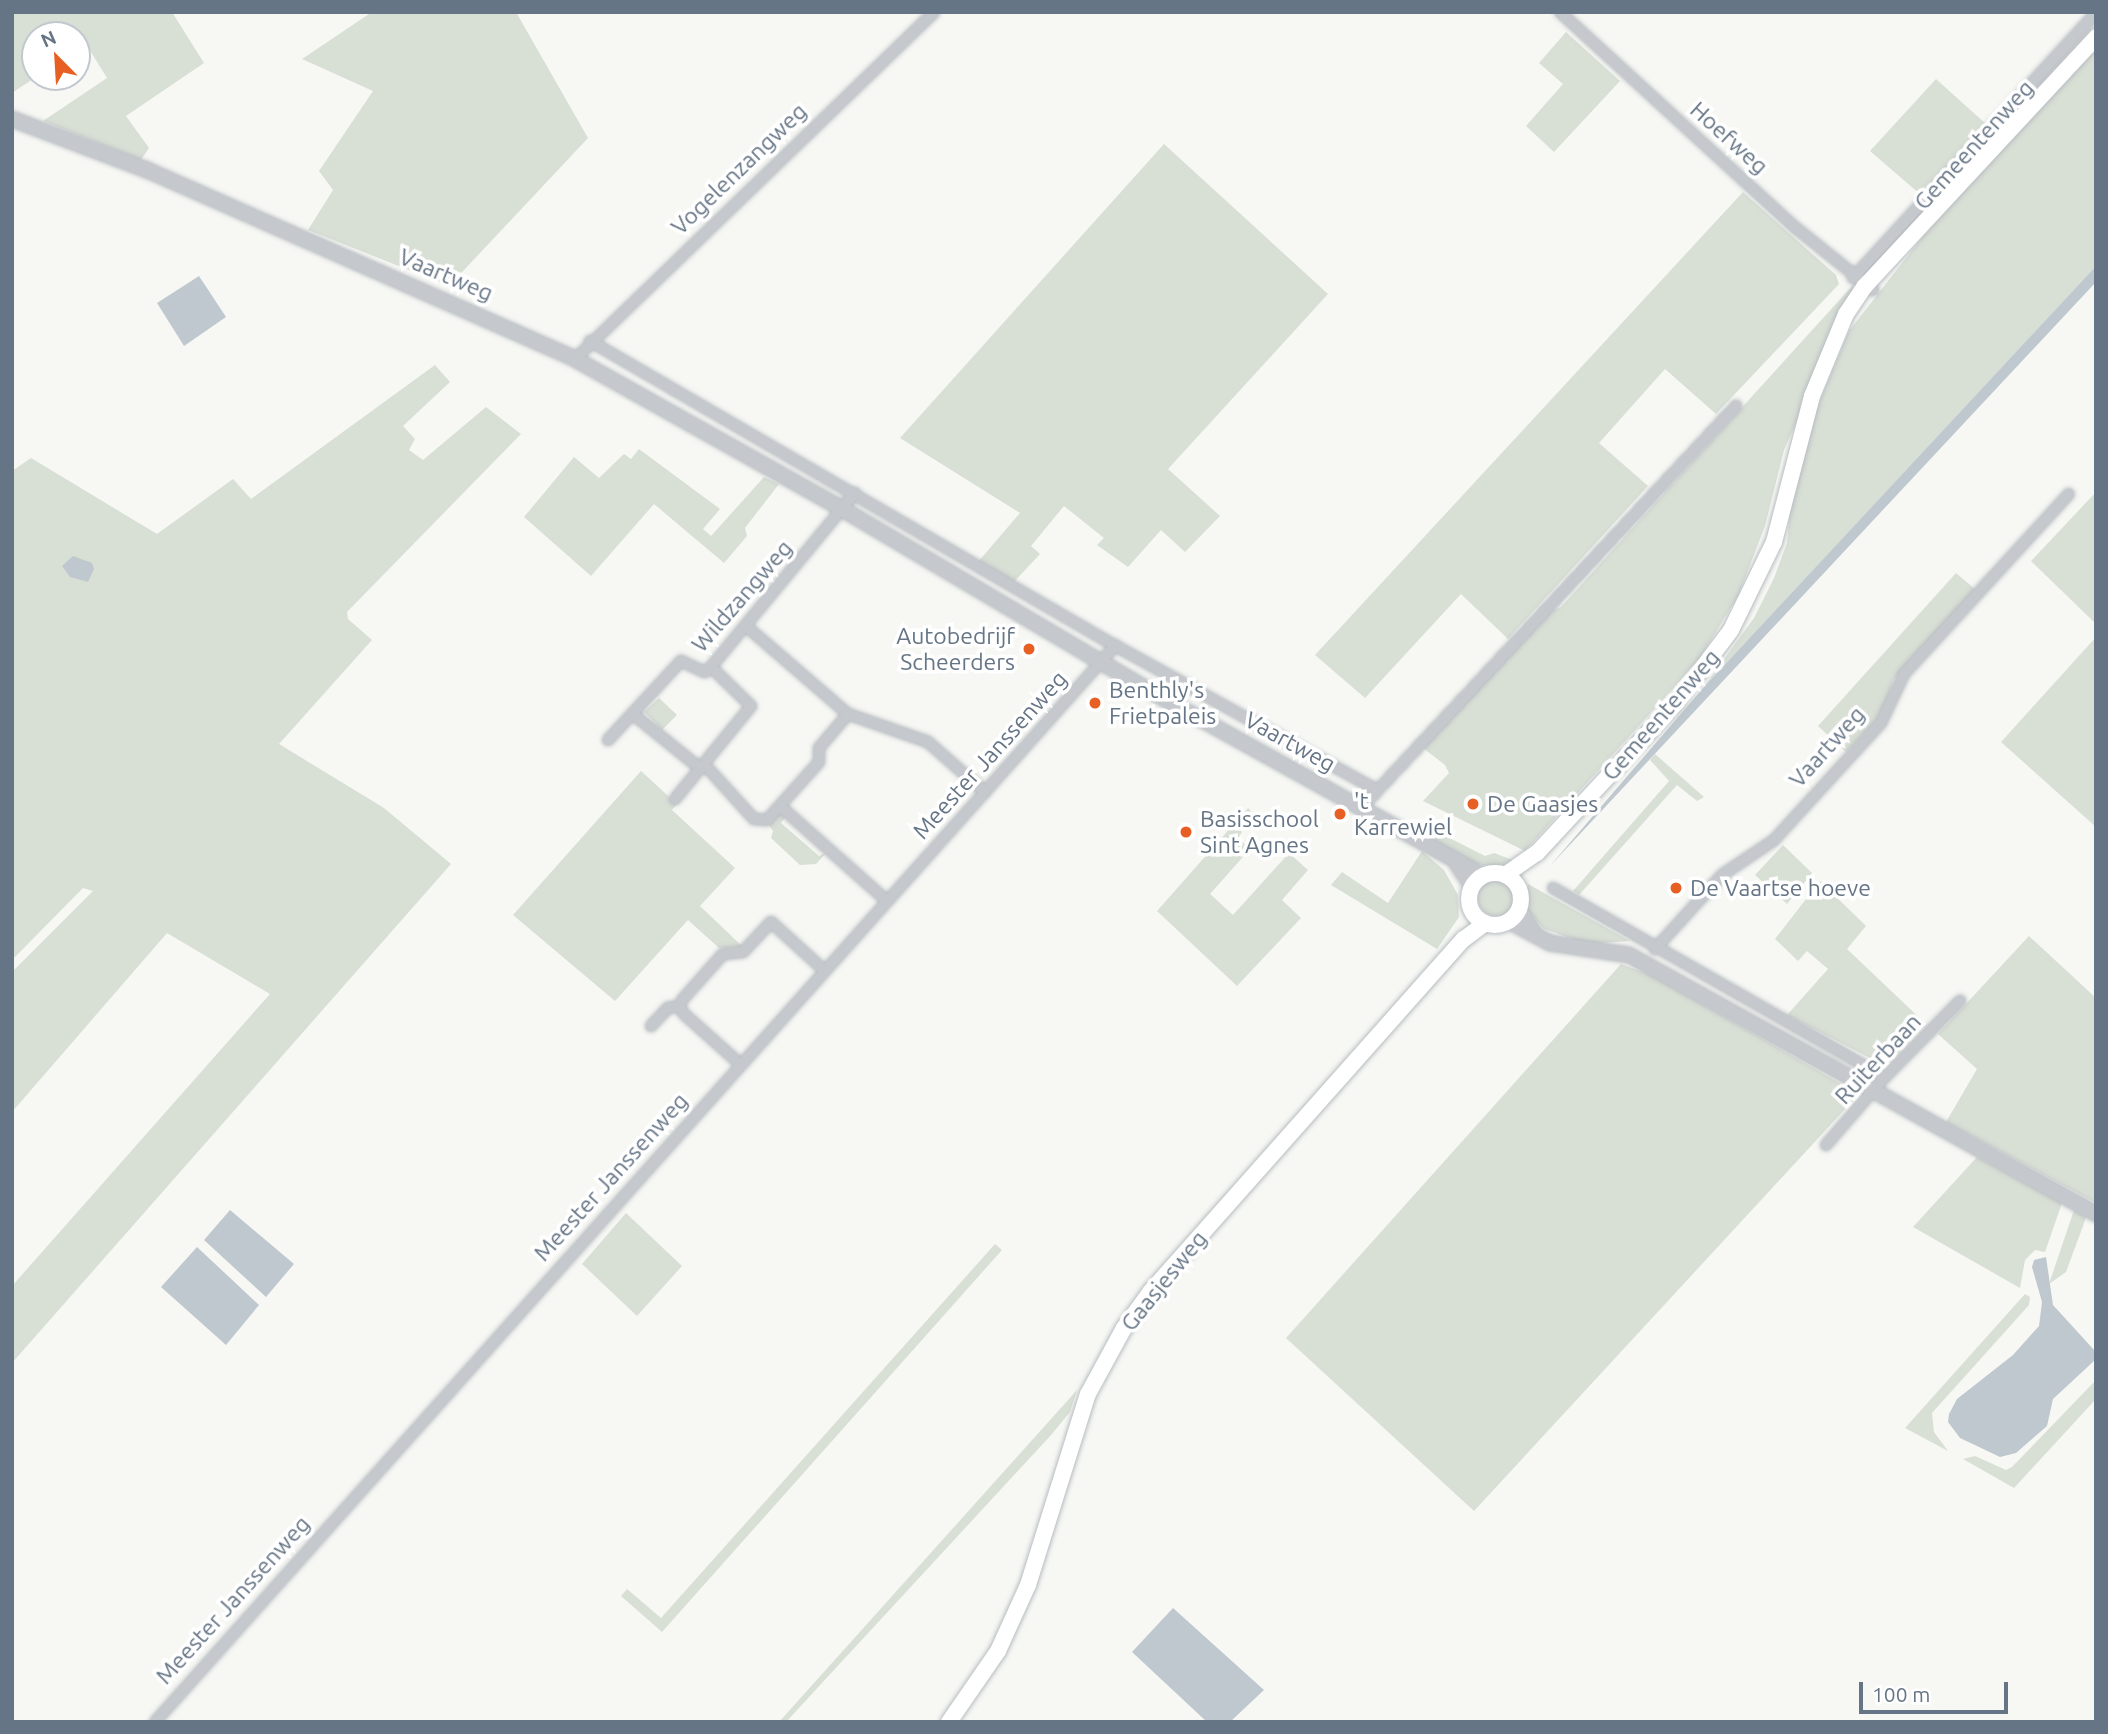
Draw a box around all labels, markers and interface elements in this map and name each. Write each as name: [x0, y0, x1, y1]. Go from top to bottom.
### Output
north arrow: [21, 21, 91, 91]
text: N: [37, 26, 59, 52]
street label: Gemeentenweg: [1909, 75, 2039, 215]
street label: Hoefweg: [1684, 96, 1774, 180]
street label: Vogelenzangweg: [666, 97, 812, 241]
street label: Vaartweg: [395, 243, 497, 307]
street label: Wildzangweg: [686, 534, 798, 658]
place label: Autobedrijf Scheerders: [896, 622, 1015, 676]
marker: Autobedrijf Scheerders: [1021, 641, 1037, 657]
street label: Gemeentenweg: [1597, 644, 1725, 786]
street label: Meester Janssenweg: [907, 665, 1073, 845]
place label: Benthly's Frietpaleis: [1109, 676, 1216, 730]
marker: Benthly's Frietpaleis: [1087, 695, 1103, 711]
street label: Vaartweg: [1783, 701, 1871, 793]
street label: Vaartweg: [1240, 706, 1340, 778]
place label: 't Karrewiel: [1354, 787, 1452, 841]
place label: De Gaasjes: [1487, 790, 1598, 818]
marker: De Gaasjes: [1465, 796, 1481, 812]
place label: Basisschool Sint Agnes: [1200, 805, 1319, 859]
marker: 't Karrewiel: [1332, 806, 1348, 822]
marker: Basisschool Sint Agnes: [1178, 824, 1194, 840]
place label: De Vaartse hoeve: [1690, 874, 1871, 902]
marker: De Vaartse hoeve: [1668, 880, 1684, 896]
street label: Ruiterbaan: [1829, 1008, 1927, 1110]
street label: Meester Janssenweg: [528, 1087, 694, 1267]
street label: Gaasjesweg: [1115, 1225, 1213, 1337]
street label: Meester Janssenweg: [150, 1510, 316, 1690]
scale bar: [1863, 1668, 2012, 1712]
text: 100 m: [1872, 1682, 1930, 1706]

